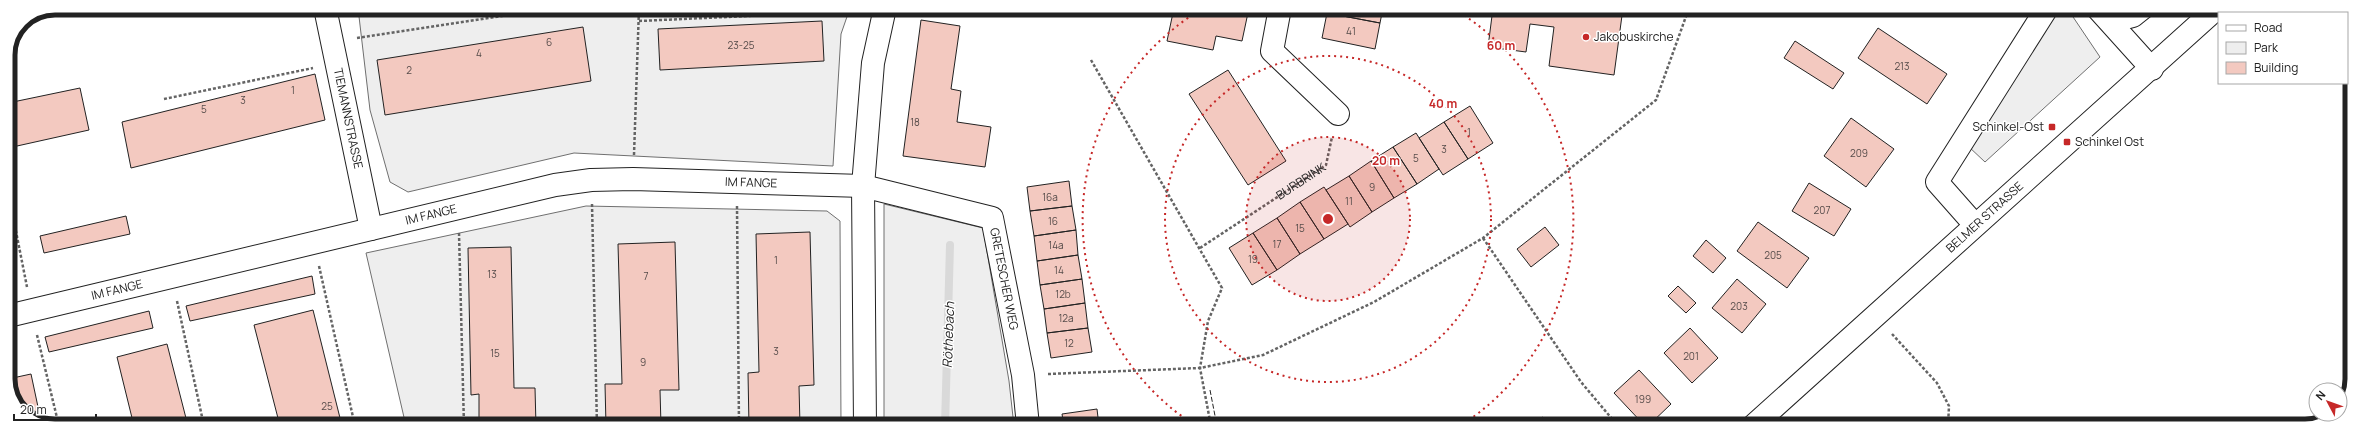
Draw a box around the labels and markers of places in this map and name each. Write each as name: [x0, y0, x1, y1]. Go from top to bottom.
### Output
place label: Jakobuskirche: [1594, 28, 1673, 45]
marker: Jakobuskirche: [1581, 32, 1591, 42]
place label: Schinkel-Ost: [1972, 118, 2044, 135]
marker: Schinkel-Ost: [2047, 122, 2057, 132]
place label: Schinkel Ost: [2075, 133, 2144, 150]
marker: Schinkel Ost: [2062, 137, 2072, 147]
centre of rings: [1321, 212, 1335, 226]

